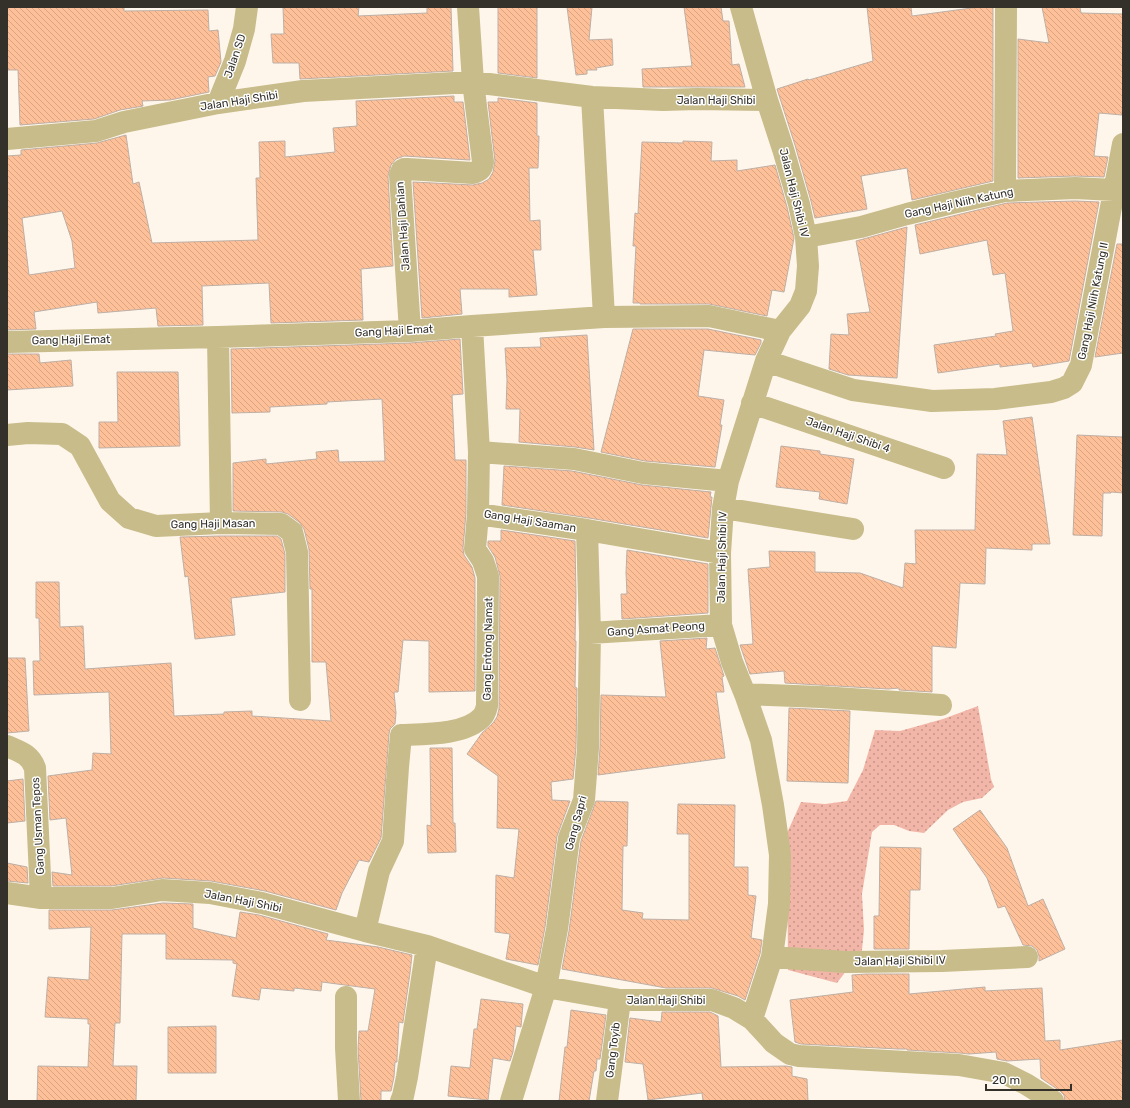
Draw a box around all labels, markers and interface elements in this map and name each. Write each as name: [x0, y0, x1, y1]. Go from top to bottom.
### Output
street label: Jalan SD: [221, 32, 249, 80]
street label: Jalan Haji Shibi: [199, 88, 279, 114]
street label: Jalan Haji Shibi: [677, 94, 755, 107]
street label: Jalan Haji Shibi IV: [777, 147, 811, 239]
street label: Jalan Haji Dahlan: [393, 181, 413, 271]
street label: Gang Haji Niih Katung: [903, 185, 1015, 221]
street label: Gang Haji Niih Katung II: [1075, 241, 1111, 361]
street label: Gang Haji Emat: [354, 322, 434, 340]
street label: Gang Haji Emat: [32, 333, 111, 347]
street label: Jalan Haji Shibi 4: [804, 414, 892, 456]
street label: Gang Haji Saaman: [483, 507, 577, 535]
street label: Jalan Haji Shibi IV: [715, 511, 729, 603]
street label: Gang Haji Masan: [170, 517, 256, 531]
street label: Gang Entong Namat: [481, 597, 495, 701]
street label: Gang Asmat Peong: [607, 619, 705, 639]
street label: Gang Usman Tepos: [29, 777, 47, 875]
street label: Gang Sapri: [562, 794, 590, 852]
street label: Jalan Haji Shibi: [203, 887, 283, 915]
street label: Jalan Haji Shibi IV: [854, 954, 946, 968]
street label: Jalan Haji Shibi: [627, 994, 705, 1007]
street label: Gang Toyib: [603, 1021, 623, 1079]
scale bar: [986, 1066, 1071, 1092]
text: 20 m: [992, 1073, 1020, 1087]

